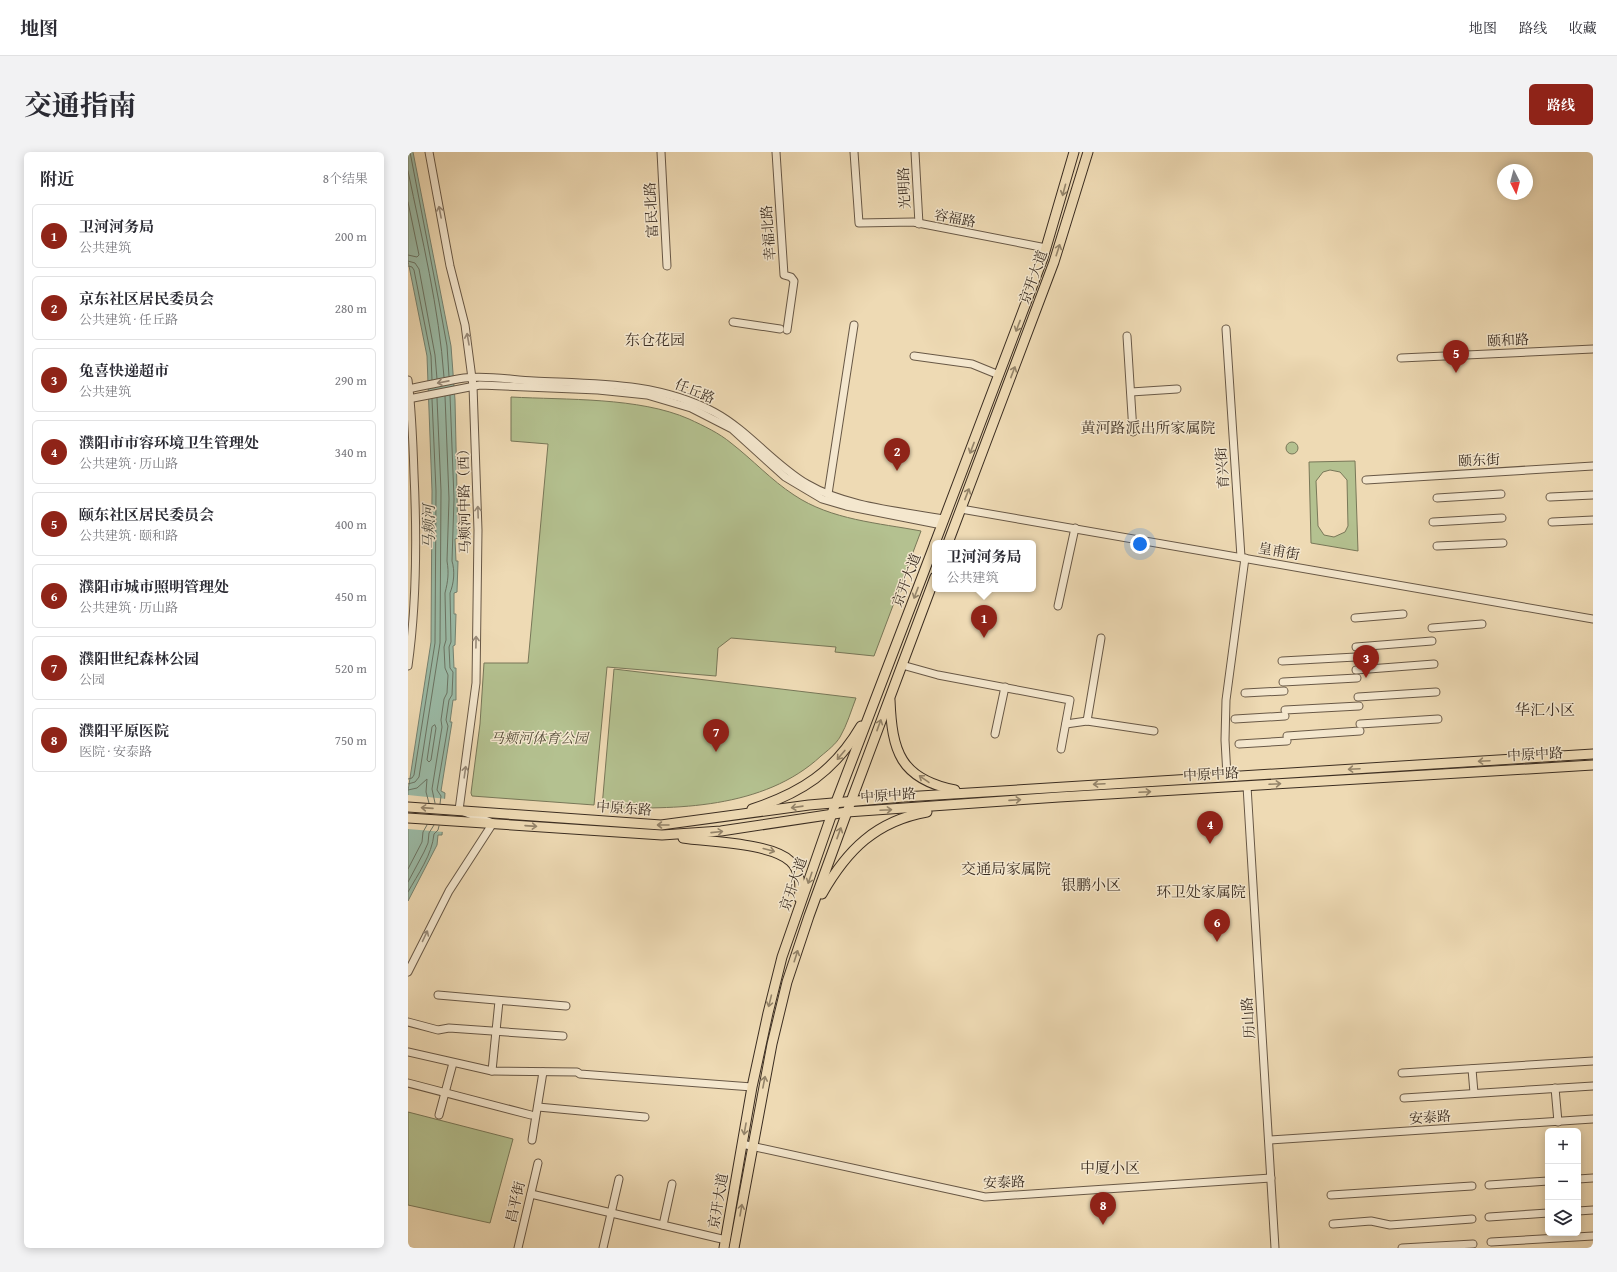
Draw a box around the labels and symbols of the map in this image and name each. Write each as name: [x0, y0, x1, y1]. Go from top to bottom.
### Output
north arrow: [1497, 164, 1533, 200]
street label: 光明路: [893, 167, 915, 209]
street label: 富民北路: [640, 182, 662, 238]
one-way arrow: [1059, 183, 1067, 196]
street label: 幸福北路: [756, 204, 780, 262]
street label: 容福路: [932, 204, 978, 232]
one-way arrow: [435, 206, 443, 219]
one-way arrow: [1054, 244, 1062, 256]
street label: 京开大道: [1014, 247, 1052, 307]
one-way arrow: [1013, 320, 1021, 332]
district label: 东仓花园: [625, 329, 685, 350]
street label: 颐和路: [1487, 329, 1529, 351]
one-way arrow: [464, 333, 472, 346]
pin: 5: [1443, 340, 1469, 373]
one-way arrow: [1009, 366, 1017, 378]
street label: 任丘路: [672, 374, 718, 408]
one-way arrow: [436, 379, 449, 387]
district label: 黄河路派出所家属院: [1080, 417, 1216, 438]
pin: 2: [884, 438, 910, 471]
one-way arrow: [967, 441, 975, 453]
street label: 马颊河中路（西）: [453, 442, 475, 554]
street label: 育兴街: [1211, 446, 1233, 490]
street label: 颐东街: [1458, 449, 1500, 471]
one-way arrow: [964, 488, 971, 500]
water label: 马颊河: [418, 502, 439, 550]
one-way arrow: [474, 506, 481, 519]
your location: [1130, 534, 1150, 554]
street label: 皇甫街: [1257, 538, 1301, 564]
street label: 京开大道: [887, 550, 925, 610]
one-way arrow: [912, 586, 920, 598]
pin: 1: [971, 605, 997, 638]
one-way arrow: [472, 636, 480, 649]
pin: 3: [1353, 645, 1379, 678]
district label: 华汇小区: [1515, 699, 1575, 720]
pin: 7: [703, 719, 729, 752]
one-way arrow: [875, 719, 883, 731]
park label: 马颊河体育公园: [490, 728, 590, 748]
street label: 中原中路: [1507, 743, 1563, 765]
one-way arrow: [836, 750, 845, 761]
one-way arrow: [1478, 757, 1491, 765]
street label: 中原中路: [1183, 763, 1239, 785]
one-way arrow: [1348, 765, 1361, 772]
one-way arrow: [461, 766, 469, 779]
one-way arrow: [919, 775, 930, 783]
one-way arrow: [1268, 780, 1281, 788]
one-way arrow: [1093, 781, 1106, 788]
street label: 中原中路: [859, 783, 917, 807]
one-way arrow: [1138, 788, 1151, 795]
street label: 中原东路: [595, 796, 653, 820]
one-way arrow: [1008, 797, 1021, 804]
one-way arrow: [791, 803, 804, 811]
one-way arrow: [421, 804, 434, 811]
one-way arrow: [879, 806, 892, 813]
pin: 4: [1197, 811, 1223, 844]
one-way arrow: [657, 821, 670, 829]
one-way arrow: [524, 822, 537, 829]
one-way arrow: [710, 828, 723, 835]
one-way arrow: [836, 828, 844, 840]
one-way arrow: [763, 847, 776, 855]
street label: 京开大道: [774, 854, 812, 914]
district label: 交通局家属院: [961, 858, 1051, 879]
one-way arrow: [805, 871, 813, 883]
district label: 银鹏小区: [1061, 874, 1121, 895]
district label: 环卫处家属院: [1156, 881, 1246, 902]
pin: 6: [1204, 909, 1230, 942]
one-way arrow: [422, 931, 429, 943]
one-way arrow: [792, 950, 800, 962]
one-way arrow: [766, 995, 774, 1008]
street label: 历山路: [1237, 996, 1259, 1040]
one-way arrow: [760, 1076, 768, 1089]
street label: 安泰路: [1408, 1106, 1452, 1128]
one-way arrow: [741, 1122, 749, 1135]
district label: 中厦小区: [1080, 1157, 1140, 1178]
street label: 安泰路: [983, 1171, 1025, 1193]
street label: 京开大道: [703, 1172, 733, 1230]
street label: 昌平街: [501, 1179, 529, 1225]
pin: 8: [1090, 1192, 1116, 1225]
one-way arrow: [737, 1203, 745, 1216]

